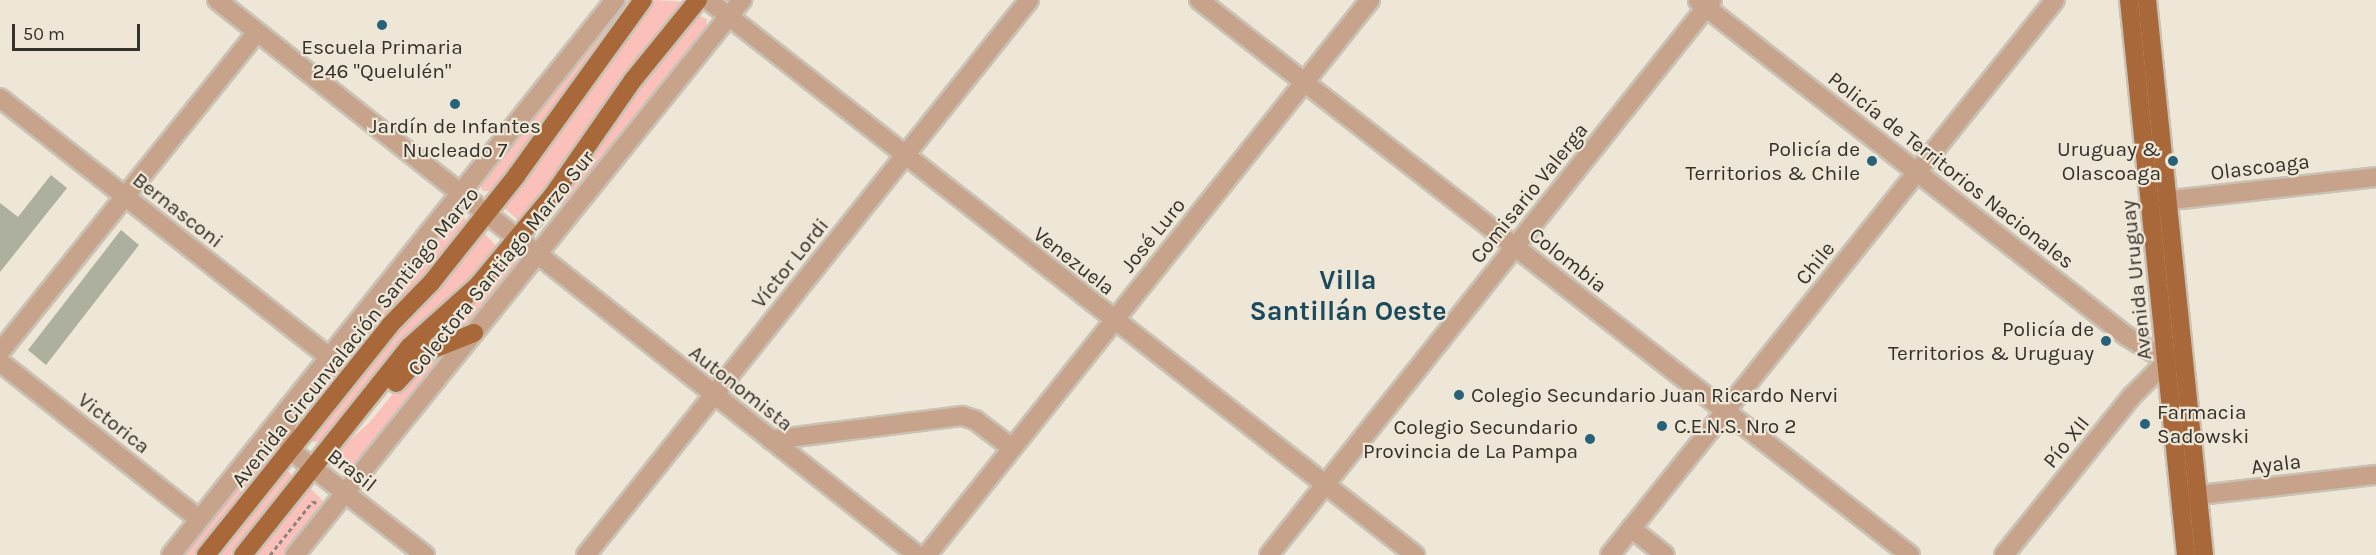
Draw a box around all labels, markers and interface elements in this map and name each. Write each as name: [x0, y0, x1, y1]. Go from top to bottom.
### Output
scale bar: [15, 12, 142, 50]
marker: Escuela Primaria 246 "Quelulén": [375, 18, 389, 32]
text: 50 m: [23, 23, 65, 45]
place label: Escuela Primaria 246 "Quelulén": [301, 34, 463, 84]
street label: Policía de Territorios Nacionales: [1823, 66, 2079, 274]
marker: Jardín de Infantes Nucleado 7: [448, 97, 462, 111]
place label: Jardín de Infantes Nucleado 7: [369, 113, 541, 163]
street label: Comisario Valerga: [1465, 118, 1593, 268]
place label: Policía de Territorios & Chile: [1685, 136, 1860, 186]
place label: Uruguay & Olascoaga: [2057, 136, 2161, 186]
street label: Colectora Santiago Marzo Sur: [402, 145, 600, 381]
street label: Olascoaga: [2209, 148, 2311, 186]
marker: Policía de Territorios & Chile: [1865, 154, 1879, 168]
marker: Uruguay & Olascoaga: [2166, 154, 2180, 168]
street label: Bernasconi: [128, 167, 228, 253]
street label: Avenida Circunvalación Santiago Marzo: [226, 182, 484, 492]
street label: José Luro: [1115, 193, 1191, 277]
street label: Avenida Uruguay: [2115, 199, 2157, 361]
street label: Víctor Lordi: [746, 213, 834, 313]
street label: Venezuela: [1028, 221, 1120, 301]
street label: Colombia: [1524, 222, 1612, 298]
street label: Chile: [1790, 236, 1840, 290]
district label: Villa Santillán Oeste: [1249, 264, 1447, 327]
place label: Policía de Territorios & Uruguay: [1888, 316, 2094, 366]
marker: Policía de Territorios & Uruguay: [2099, 334, 2113, 348]
street label: Autonomista: [684, 340, 798, 436]
place label: Colegio Secundario Juan Ricardo Nervi: [1471, 382, 1839, 408]
street label: Victorica: [73, 387, 155, 459]
marker: Colegio Secundario Juan Ricardo Nervi: [1452, 388, 1466, 402]
place label: Farmacia Sadowski: [2157, 399, 2250, 449]
street label: Pío XII: [2037, 411, 2095, 473]
place label: C.E.N.S. Nro 2: [1674, 413, 1796, 439]
place label: Colegio Secundario Provincia de La Pampa: [1363, 414, 1578, 464]
marker: Farmacia Sadowski: [2138, 417, 2152, 431]
marker: C.E.N.S. Nro 2: [1655, 419, 1669, 433]
marker: Colegio Secundario Provincia de La Pampa: [1583, 432, 1597, 446]
street label: Brasil: [322, 443, 382, 497]
street label: Ayala: [2250, 448, 2302, 480]

